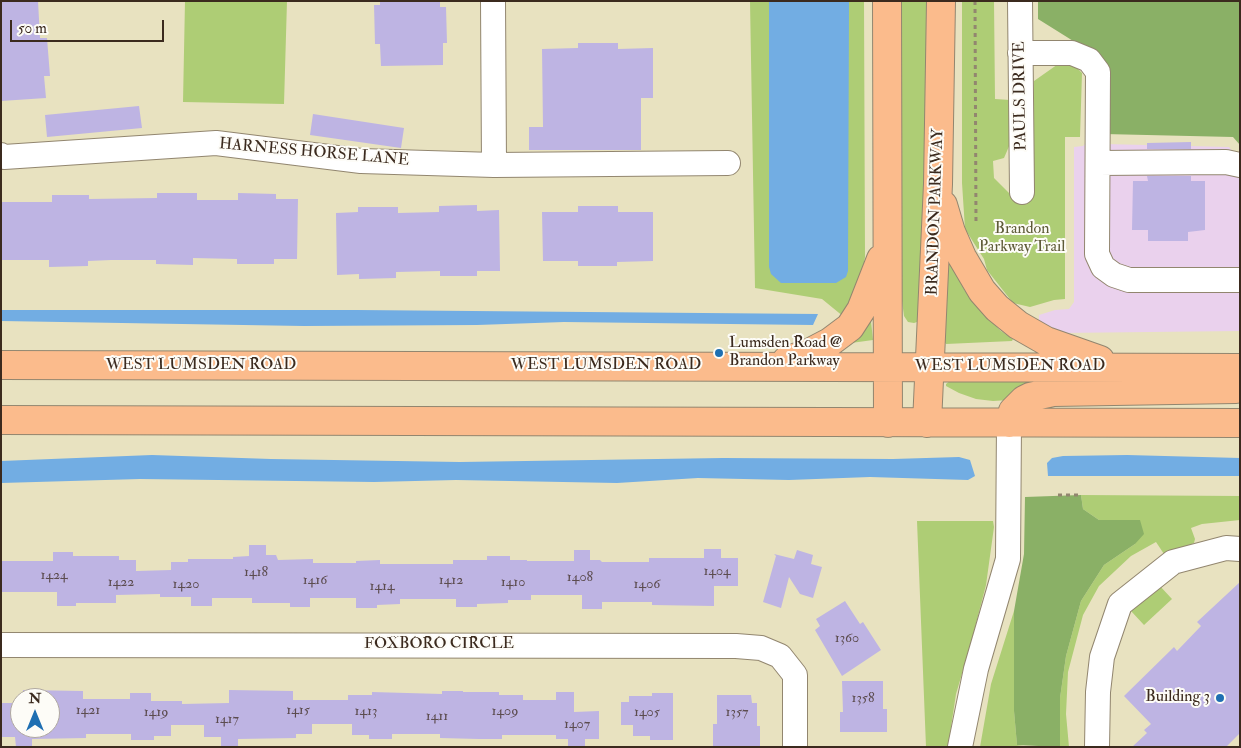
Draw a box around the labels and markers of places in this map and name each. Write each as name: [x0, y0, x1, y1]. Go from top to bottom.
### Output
place label: Lumsden Road @ Brandon Parkway: [729, 334, 842, 372]
marker: Lumsden Road @ Brandon Parkway: [713, 347, 725, 359]
place label: Building 3: [1145, 688, 1210, 708]
marker: Building 3: [1214, 692, 1226, 704]

